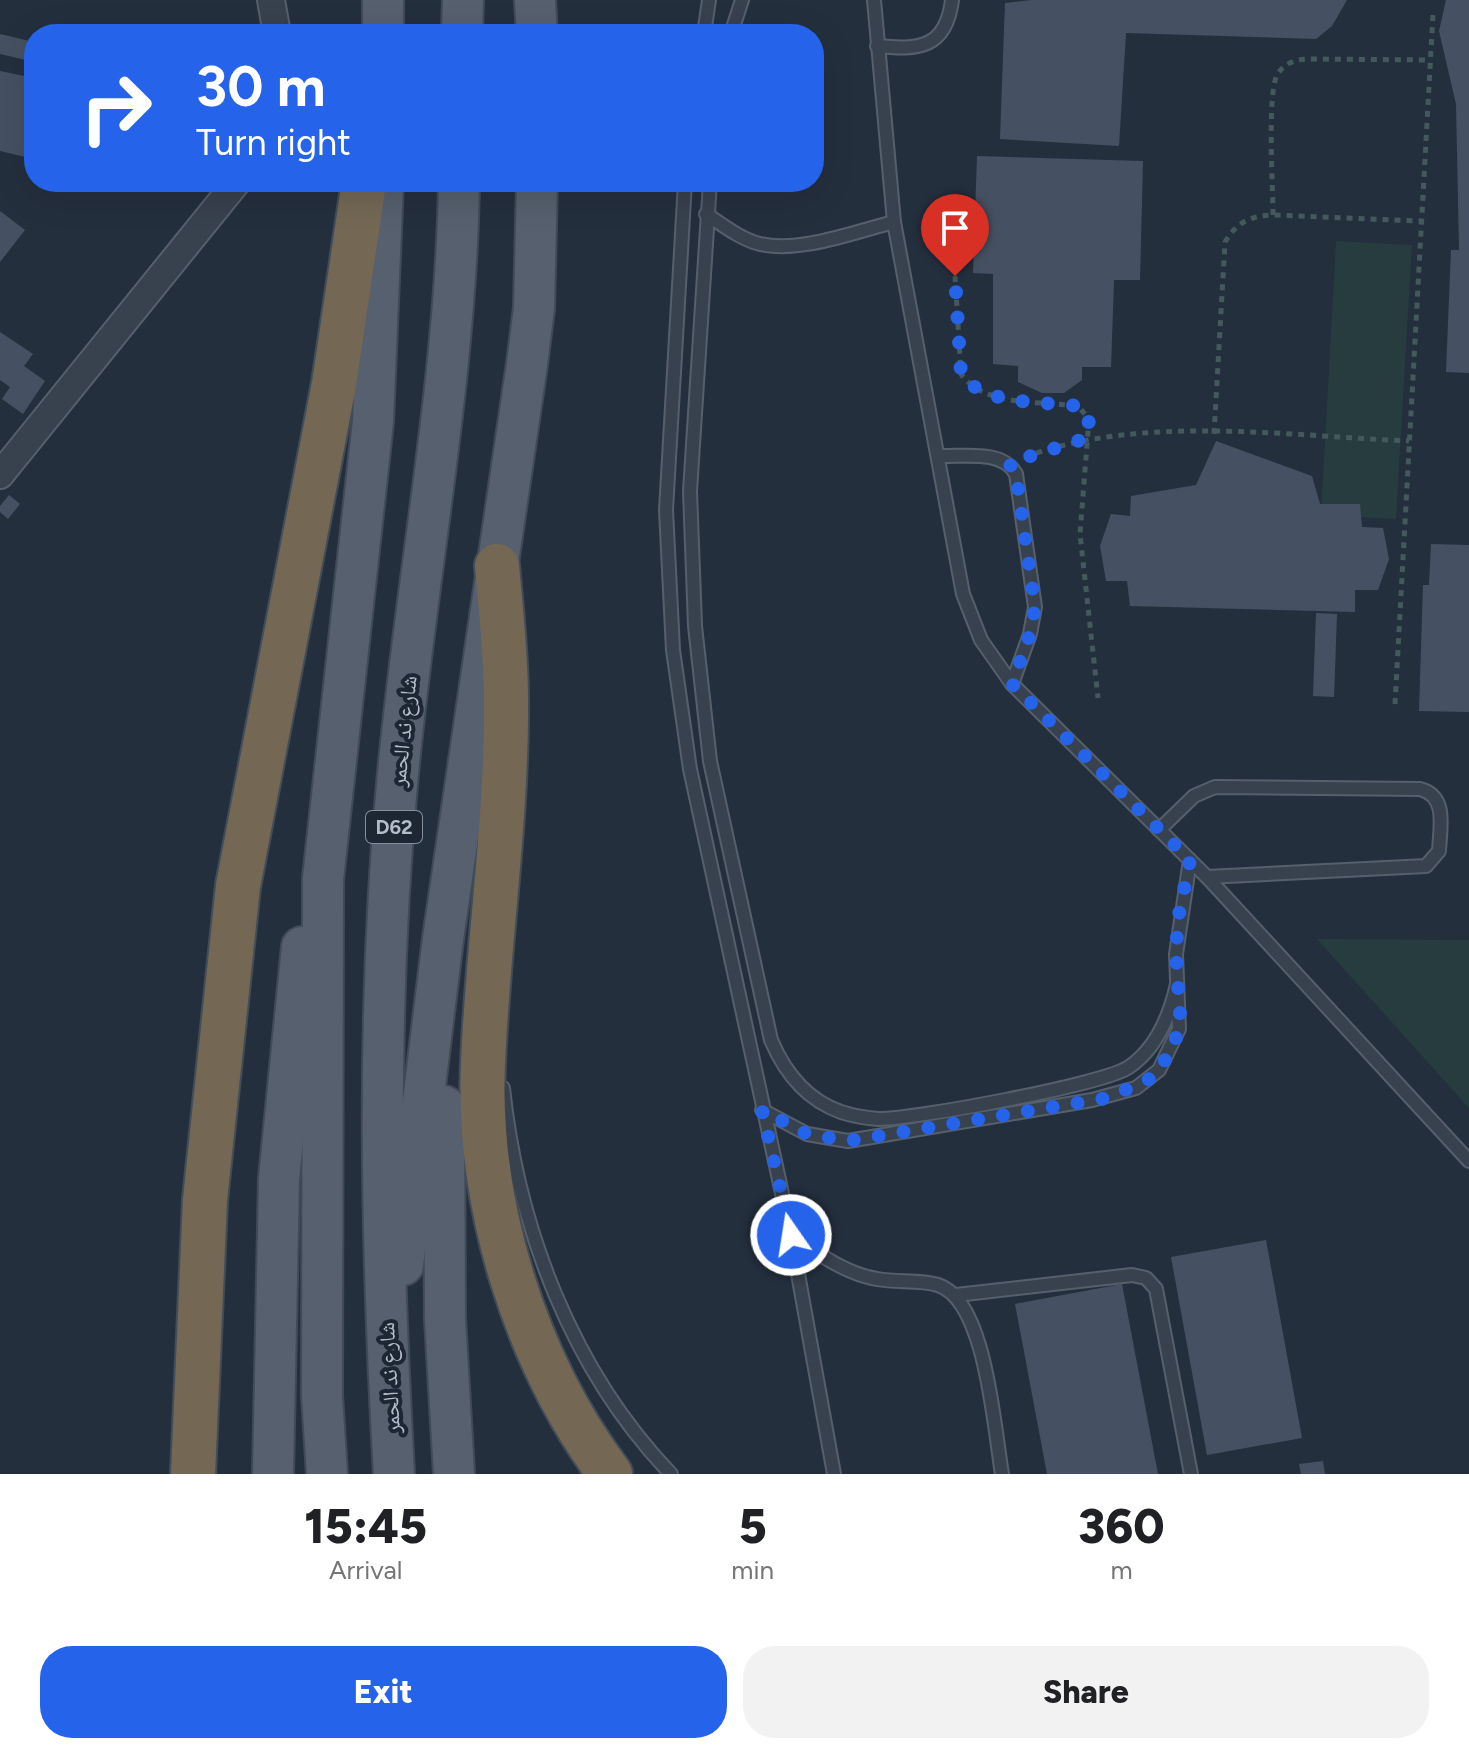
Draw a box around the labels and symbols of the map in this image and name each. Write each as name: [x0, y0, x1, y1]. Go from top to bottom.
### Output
pin: [921, 194, 989, 276]
street label: شارع ند الحمر: [384, 674, 423, 789]
road number: D62: [366, 811, 422, 843]
position arrow: [749, 1193, 833, 1277]
street label: شارع ند الحمر: [373, 1321, 406, 1435]

